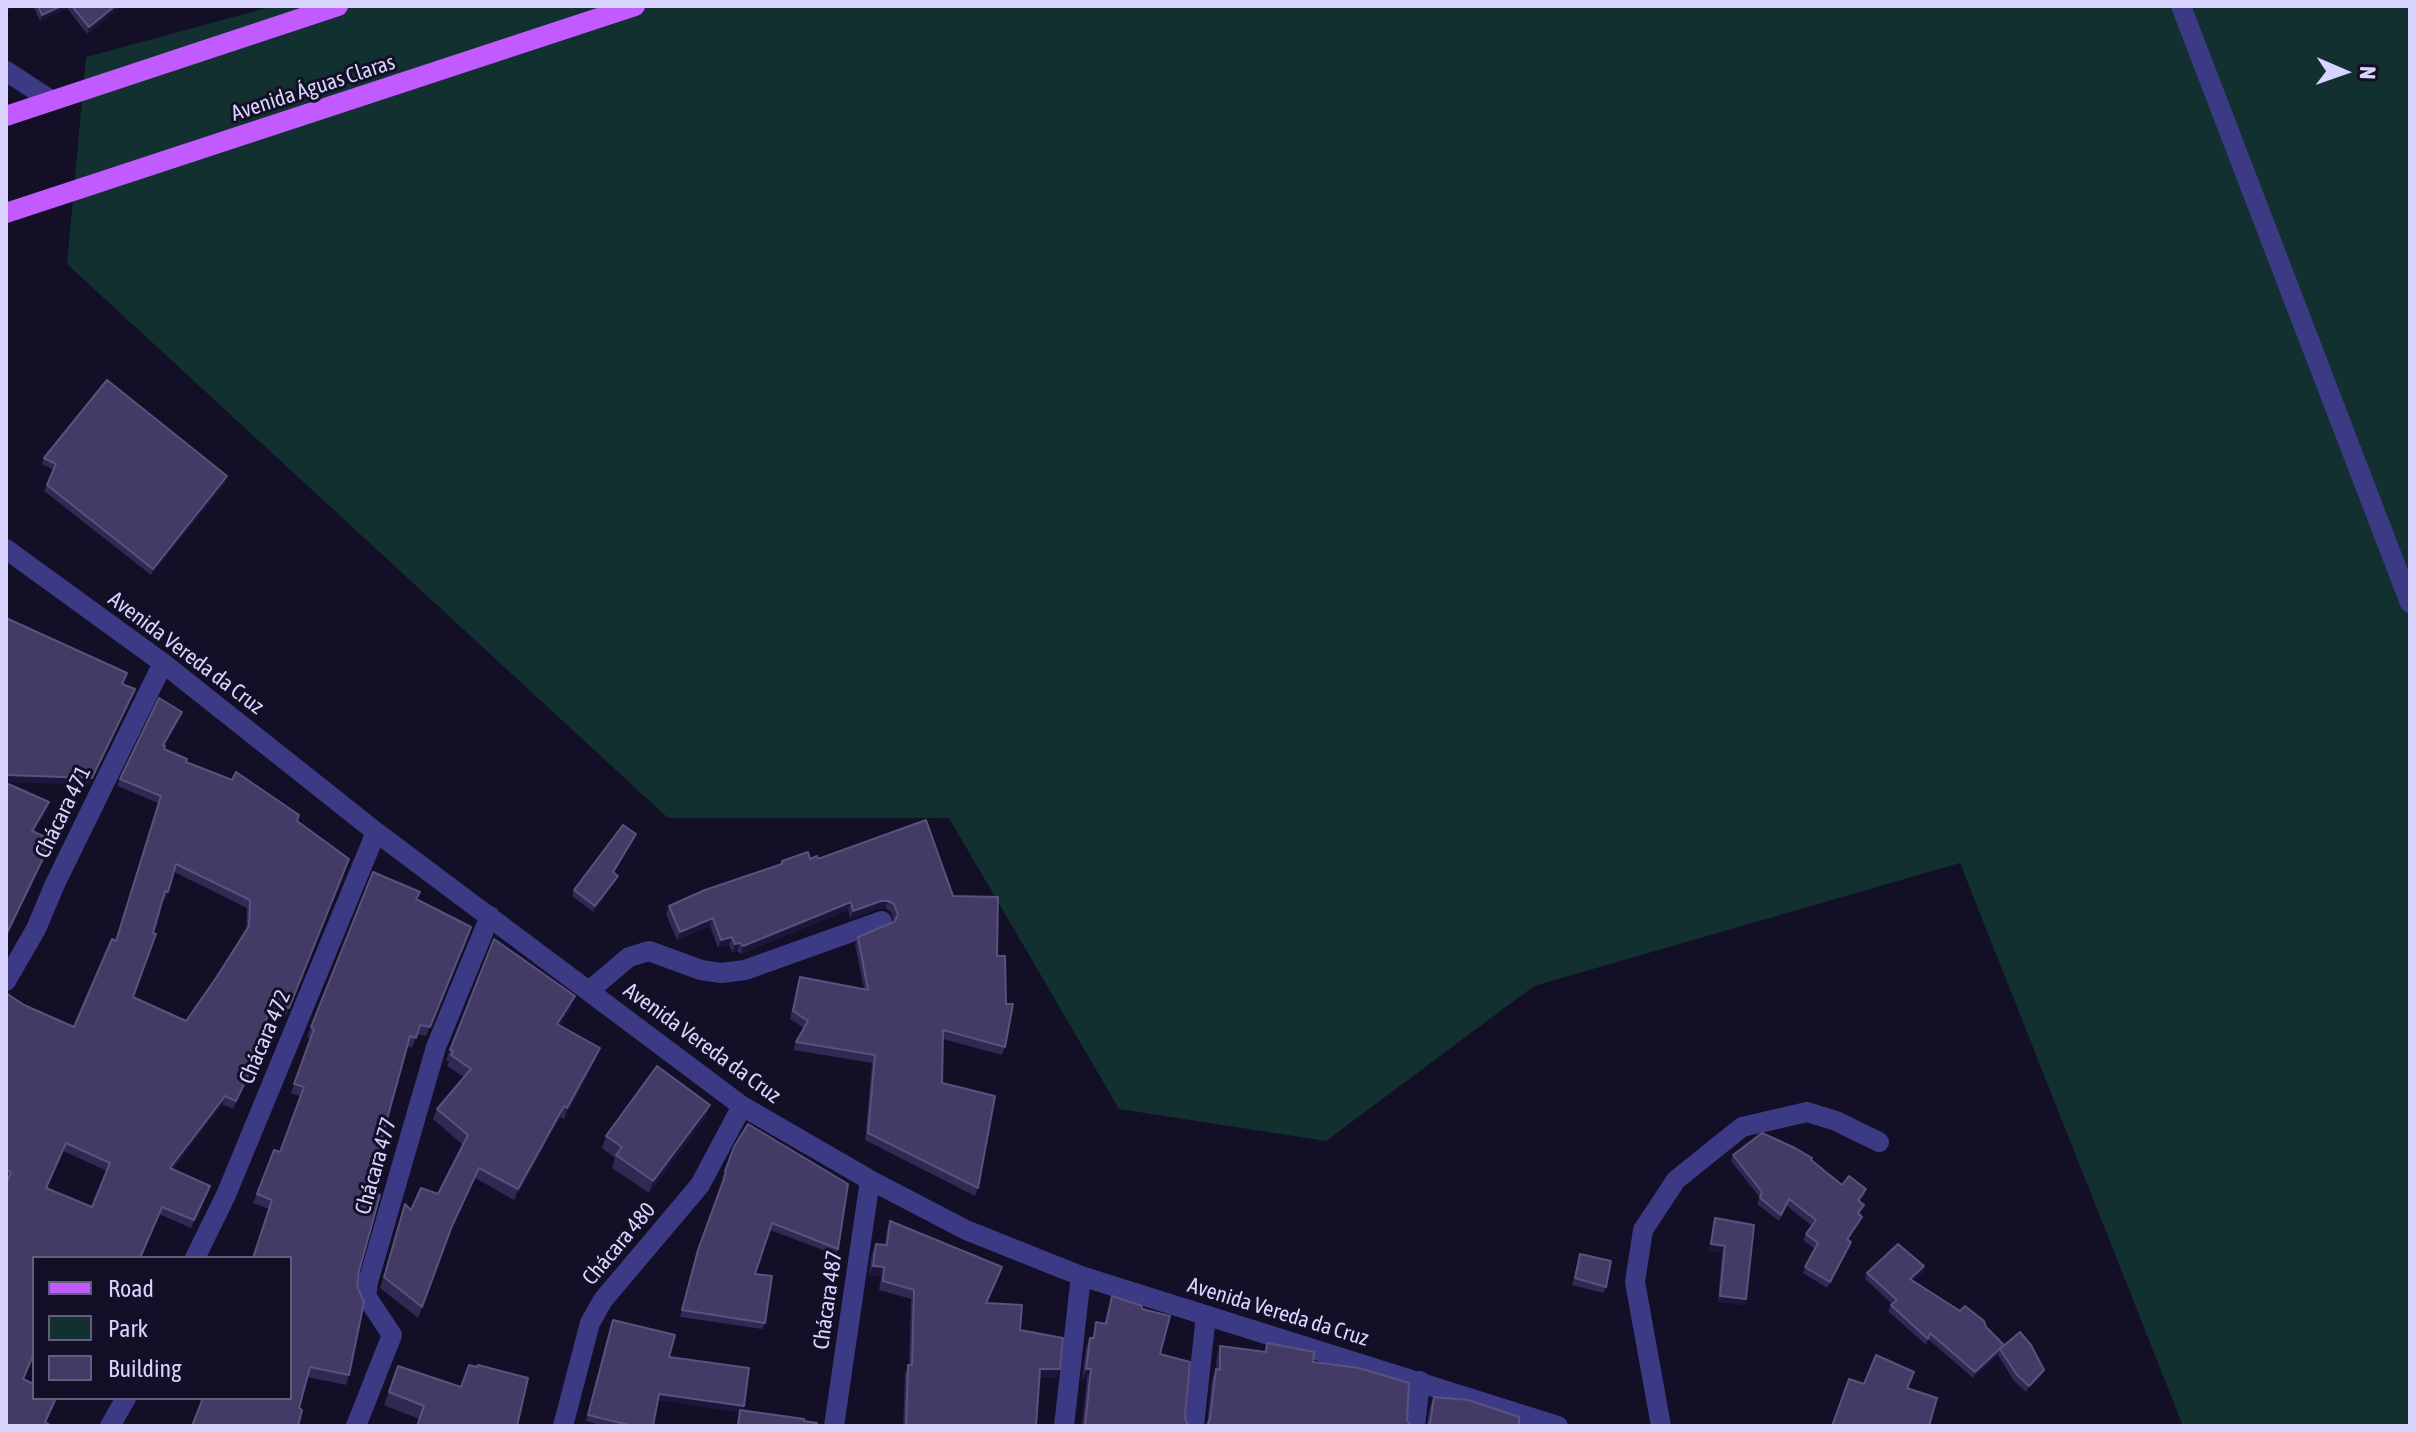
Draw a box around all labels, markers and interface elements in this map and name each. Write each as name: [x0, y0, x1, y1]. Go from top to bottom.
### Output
north arrow: [2304, 32, 2384, 112]
street label: Avenida Águas Claras: [228, 49, 398, 127]
text: N: [2355, 66, 2381, 80]
street label: Avenida Vereda da Cruz: [103, 586, 269, 720]
street label: Chácara 471: [29, 762, 97, 862]
street label: Avenida Vereda da Cruz: [618, 977, 786, 1109]
street label: Chácara 472: [233, 986, 297, 1088]
street label: Chácara 477: [350, 1115, 402, 1217]
street label: Chácara 480: [577, 1197, 661, 1291]
street label: Chácara 487: [808, 1249, 848, 1351]
legend: [32, 1256, 292, 1400]
street label: Avenida Vereda da Cruz: [1184, 1272, 1372, 1352]
text: Road: [108, 1275, 154, 1302]
text: Park: [108, 1315, 148, 1342]
text: Building: [108, 1355, 181, 1382]

